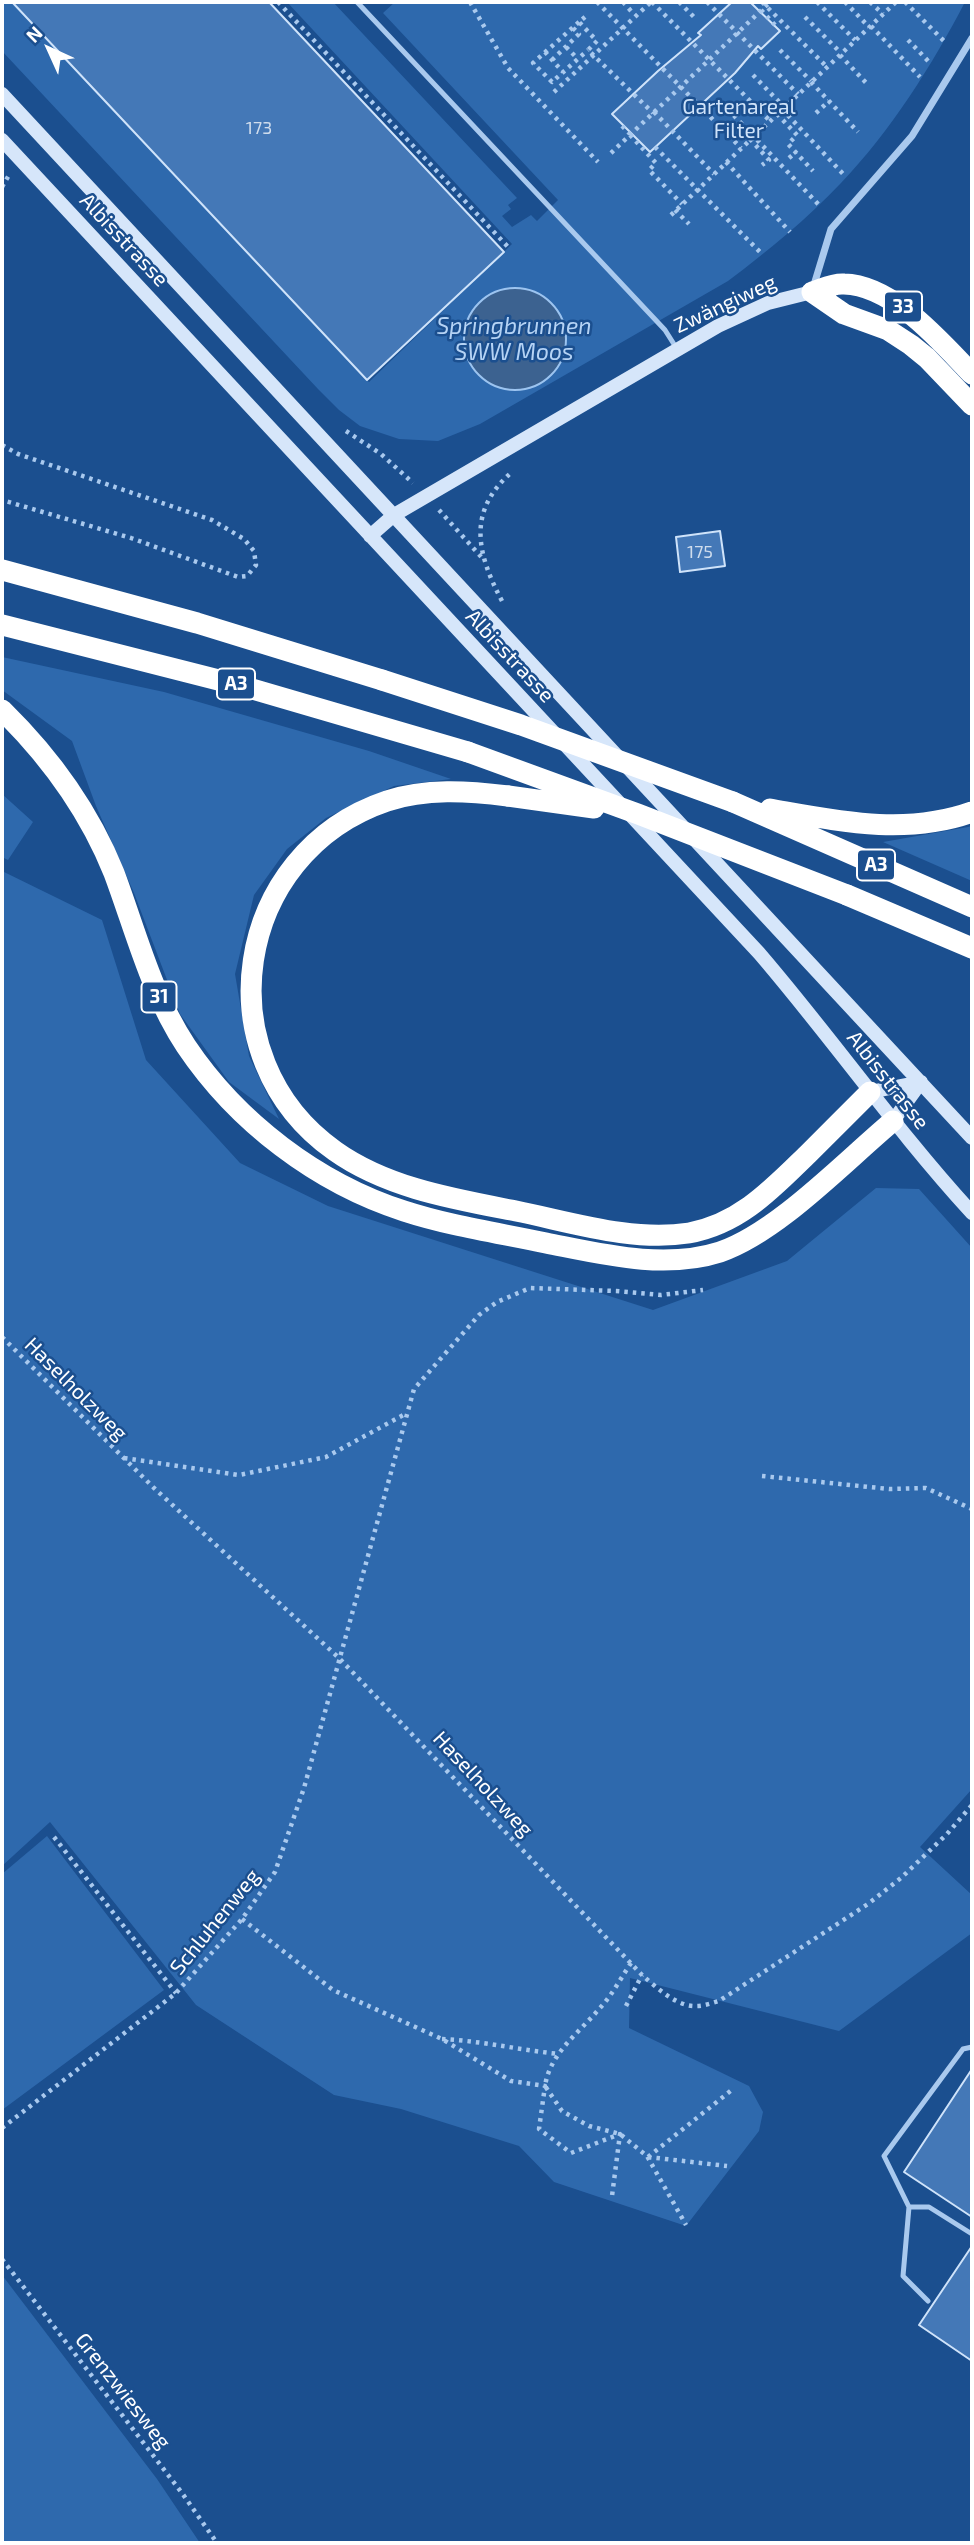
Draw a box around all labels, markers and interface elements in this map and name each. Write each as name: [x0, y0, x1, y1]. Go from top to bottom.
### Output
north arrow: [14, 14, 84, 84]
text: N: [21, 21, 47, 47]
park label: Gartenareal Filter: [682, 94, 796, 144]
house number: 173: [246, 117, 272, 139]
street label: Albisstrasse: [74, 188, 174, 292]
street label: Zwängiweg: [670, 269, 780, 339]
road number: 33: [884, 292, 922, 322]
water label: Springbrunnen SWW Moos: [436, 312, 592, 366]
house number: 175: [687, 541, 713, 563]
street label: Albisstrasse: [460, 604, 560, 708]
road number: A3: [217, 668, 255, 699]
road number: A3: [857, 850, 895, 880]
road number: 31: [142, 981, 176, 1012]
street label: Albisstrasse: [842, 1026, 934, 1134]
street label: Haselholzweg: [19, 1332, 133, 1446]
street label: Haselholzweg: [428, 1726, 538, 1842]
street label: Schluhenweg: [165, 1864, 265, 1980]
street label: Grenzwiesweg: [70, 2328, 176, 2454]

